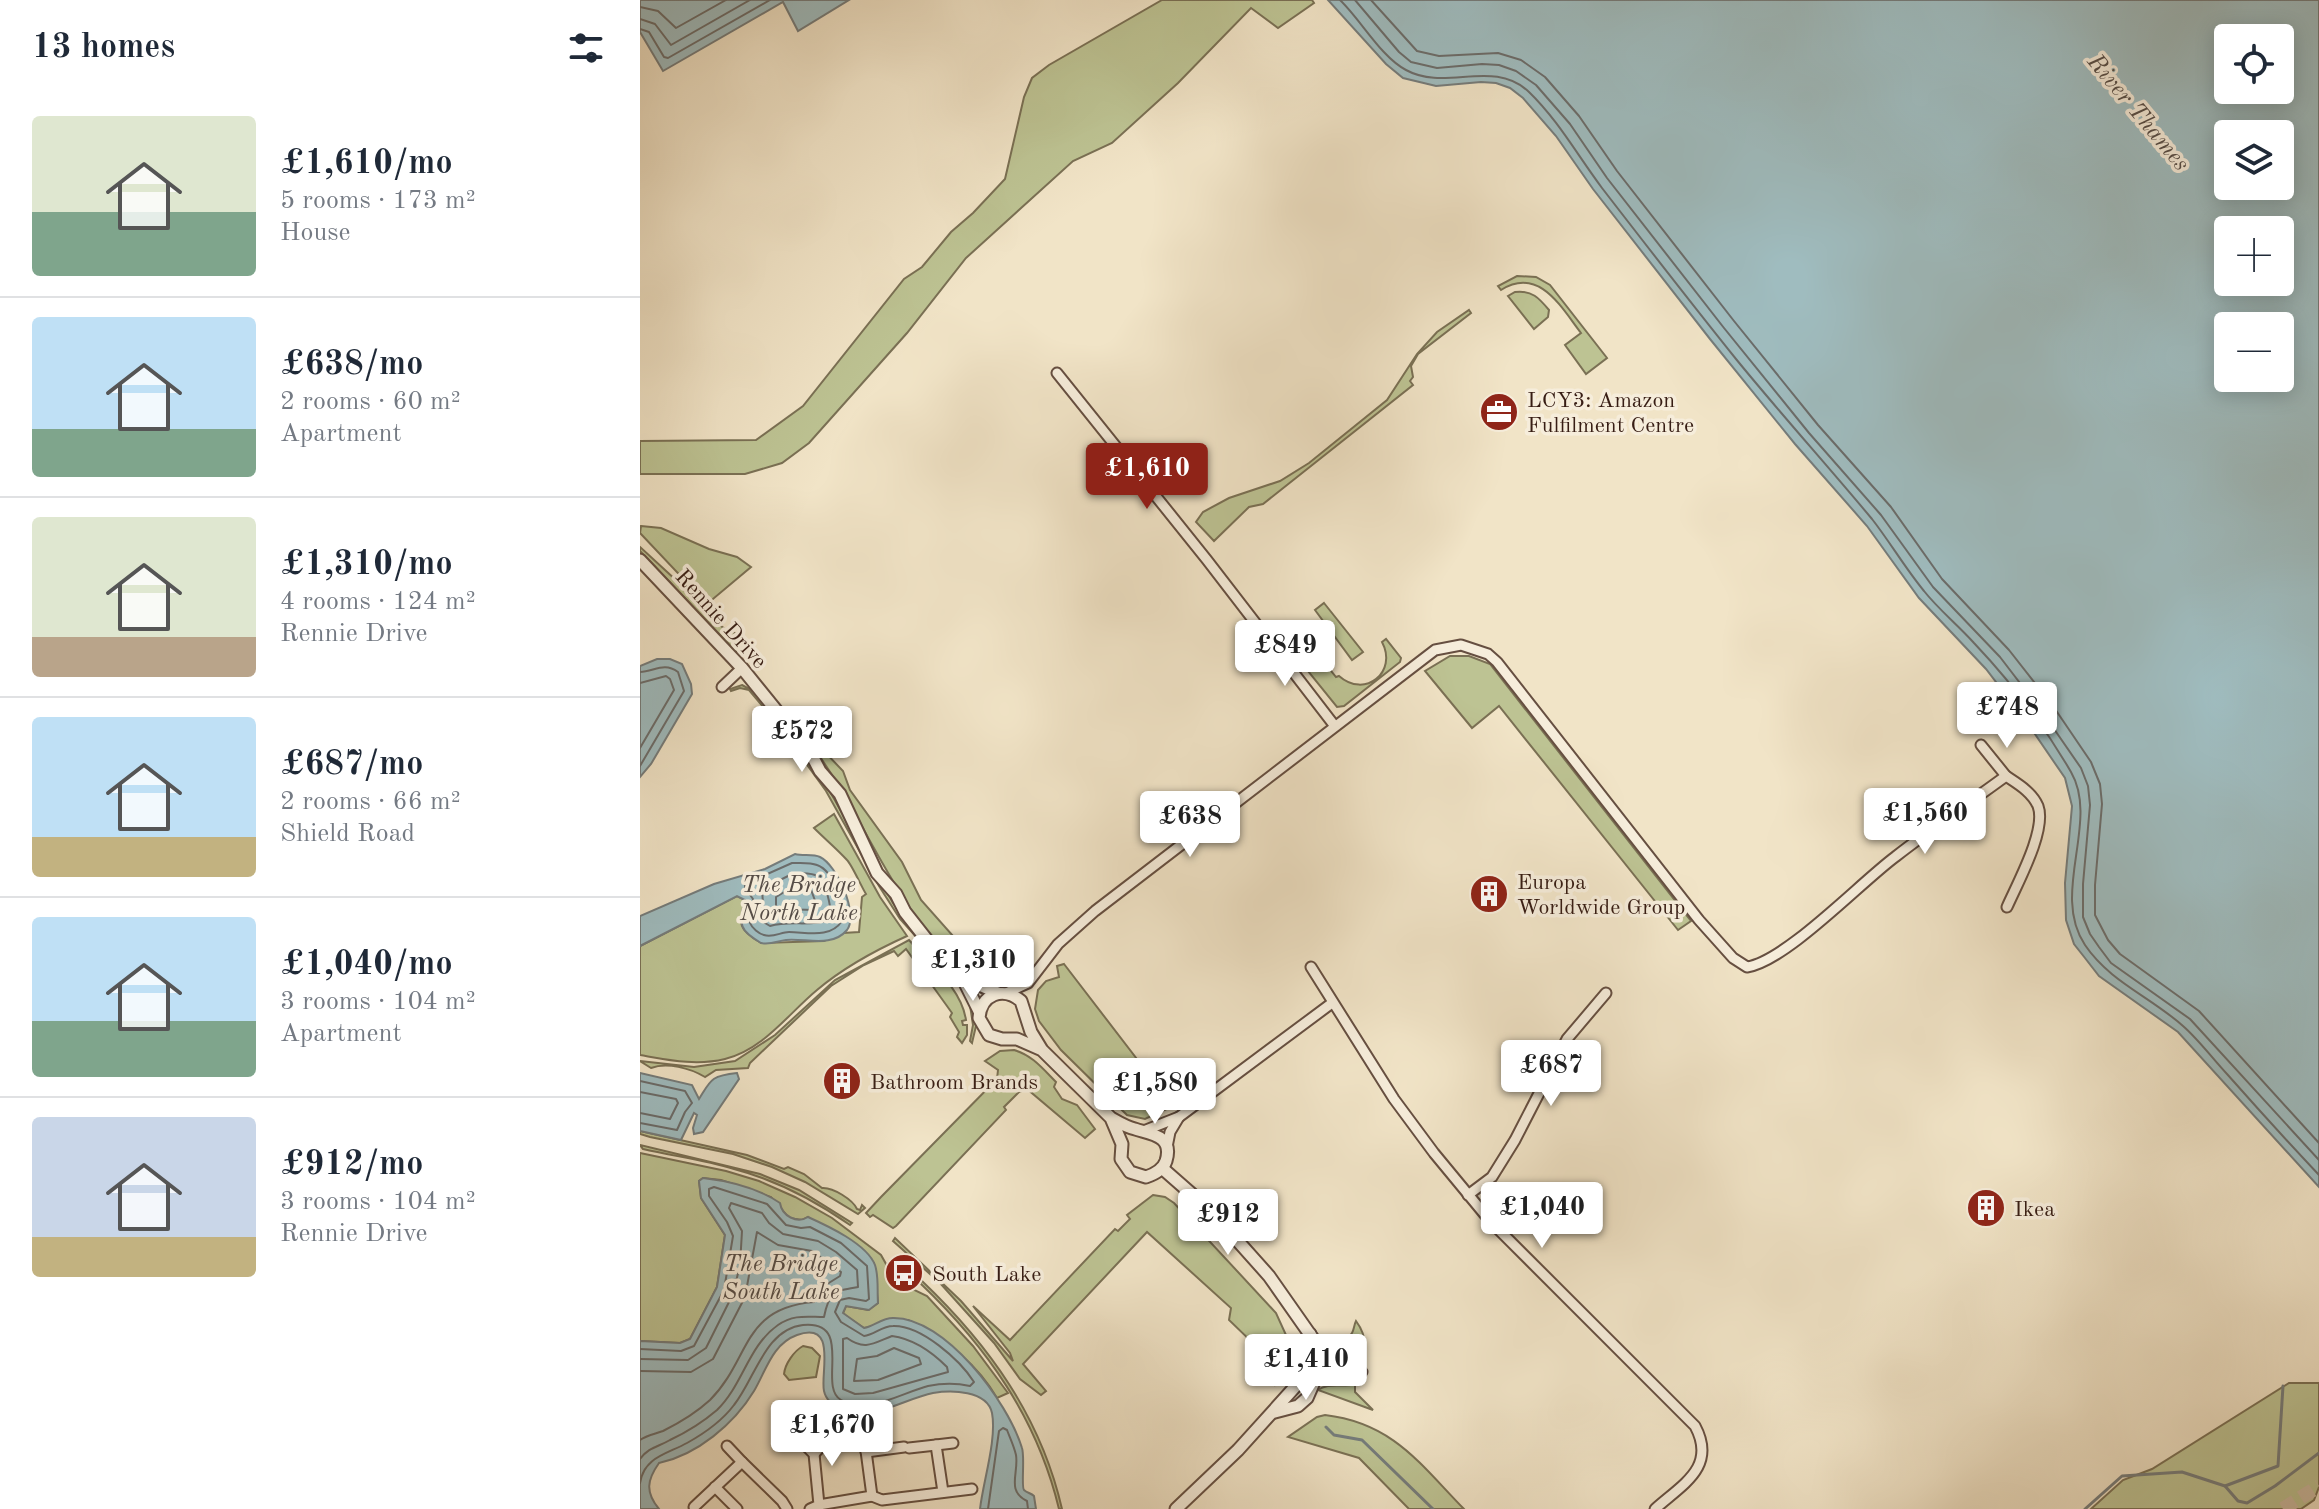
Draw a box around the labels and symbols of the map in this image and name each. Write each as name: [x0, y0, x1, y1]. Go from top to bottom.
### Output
water label: River Thames: [2081, 49, 2193, 176]
place label: LCY3: Amazon Fulfilment Centre: [1527, 390, 1694, 437]
office icon: LCY3: Amazon Fulfilment Centre: [1478, 391, 1520, 433]
pin: £1,610: [1082, 443, 1212, 511]
street label: Rennie Drive: [671, 566, 770, 673]
pin: £849: [1238, 620, 1332, 688]
pin: £748: [1960, 682, 2054, 750]
pin: £572: [755, 706, 849, 774]
pin: £1,560: [1860, 788, 1990, 856]
pin: £638: [1143, 791, 1237, 859]
place label: Europa Worldwide Group: [1517, 872, 1685, 919]
building icon: Europa Worldwide Group: [1468, 873, 1510, 915]
water label: The Bridge North Lake: [739, 874, 858, 926]
pin: £1,310: [908, 935, 1038, 1003]
pin: £687: [1504, 1040, 1598, 1108]
pin: £1,580: [1090, 1058, 1220, 1126]
building icon: Bathroom Brands: [821, 1060, 863, 1102]
place label: Bathroom Brands: [870, 1072, 1038, 1094]
pin: £1,040: [1477, 1182, 1607, 1250]
building icon: Ikea: [1965, 1187, 2007, 1229]
pin: £912: [1181, 1189, 1275, 1257]
place label: Ikea: [2014, 1199, 2055, 1221]
bus stop icon: South Lake: [883, 1252, 925, 1294]
water label: The Bridge South Lake: [722, 1253, 840, 1305]
place label: South Lake: [932, 1264, 1041, 1286]
pin: £1,410: [1241, 1334, 1371, 1402]
pin: £1,670: [767, 1400, 897, 1468]

